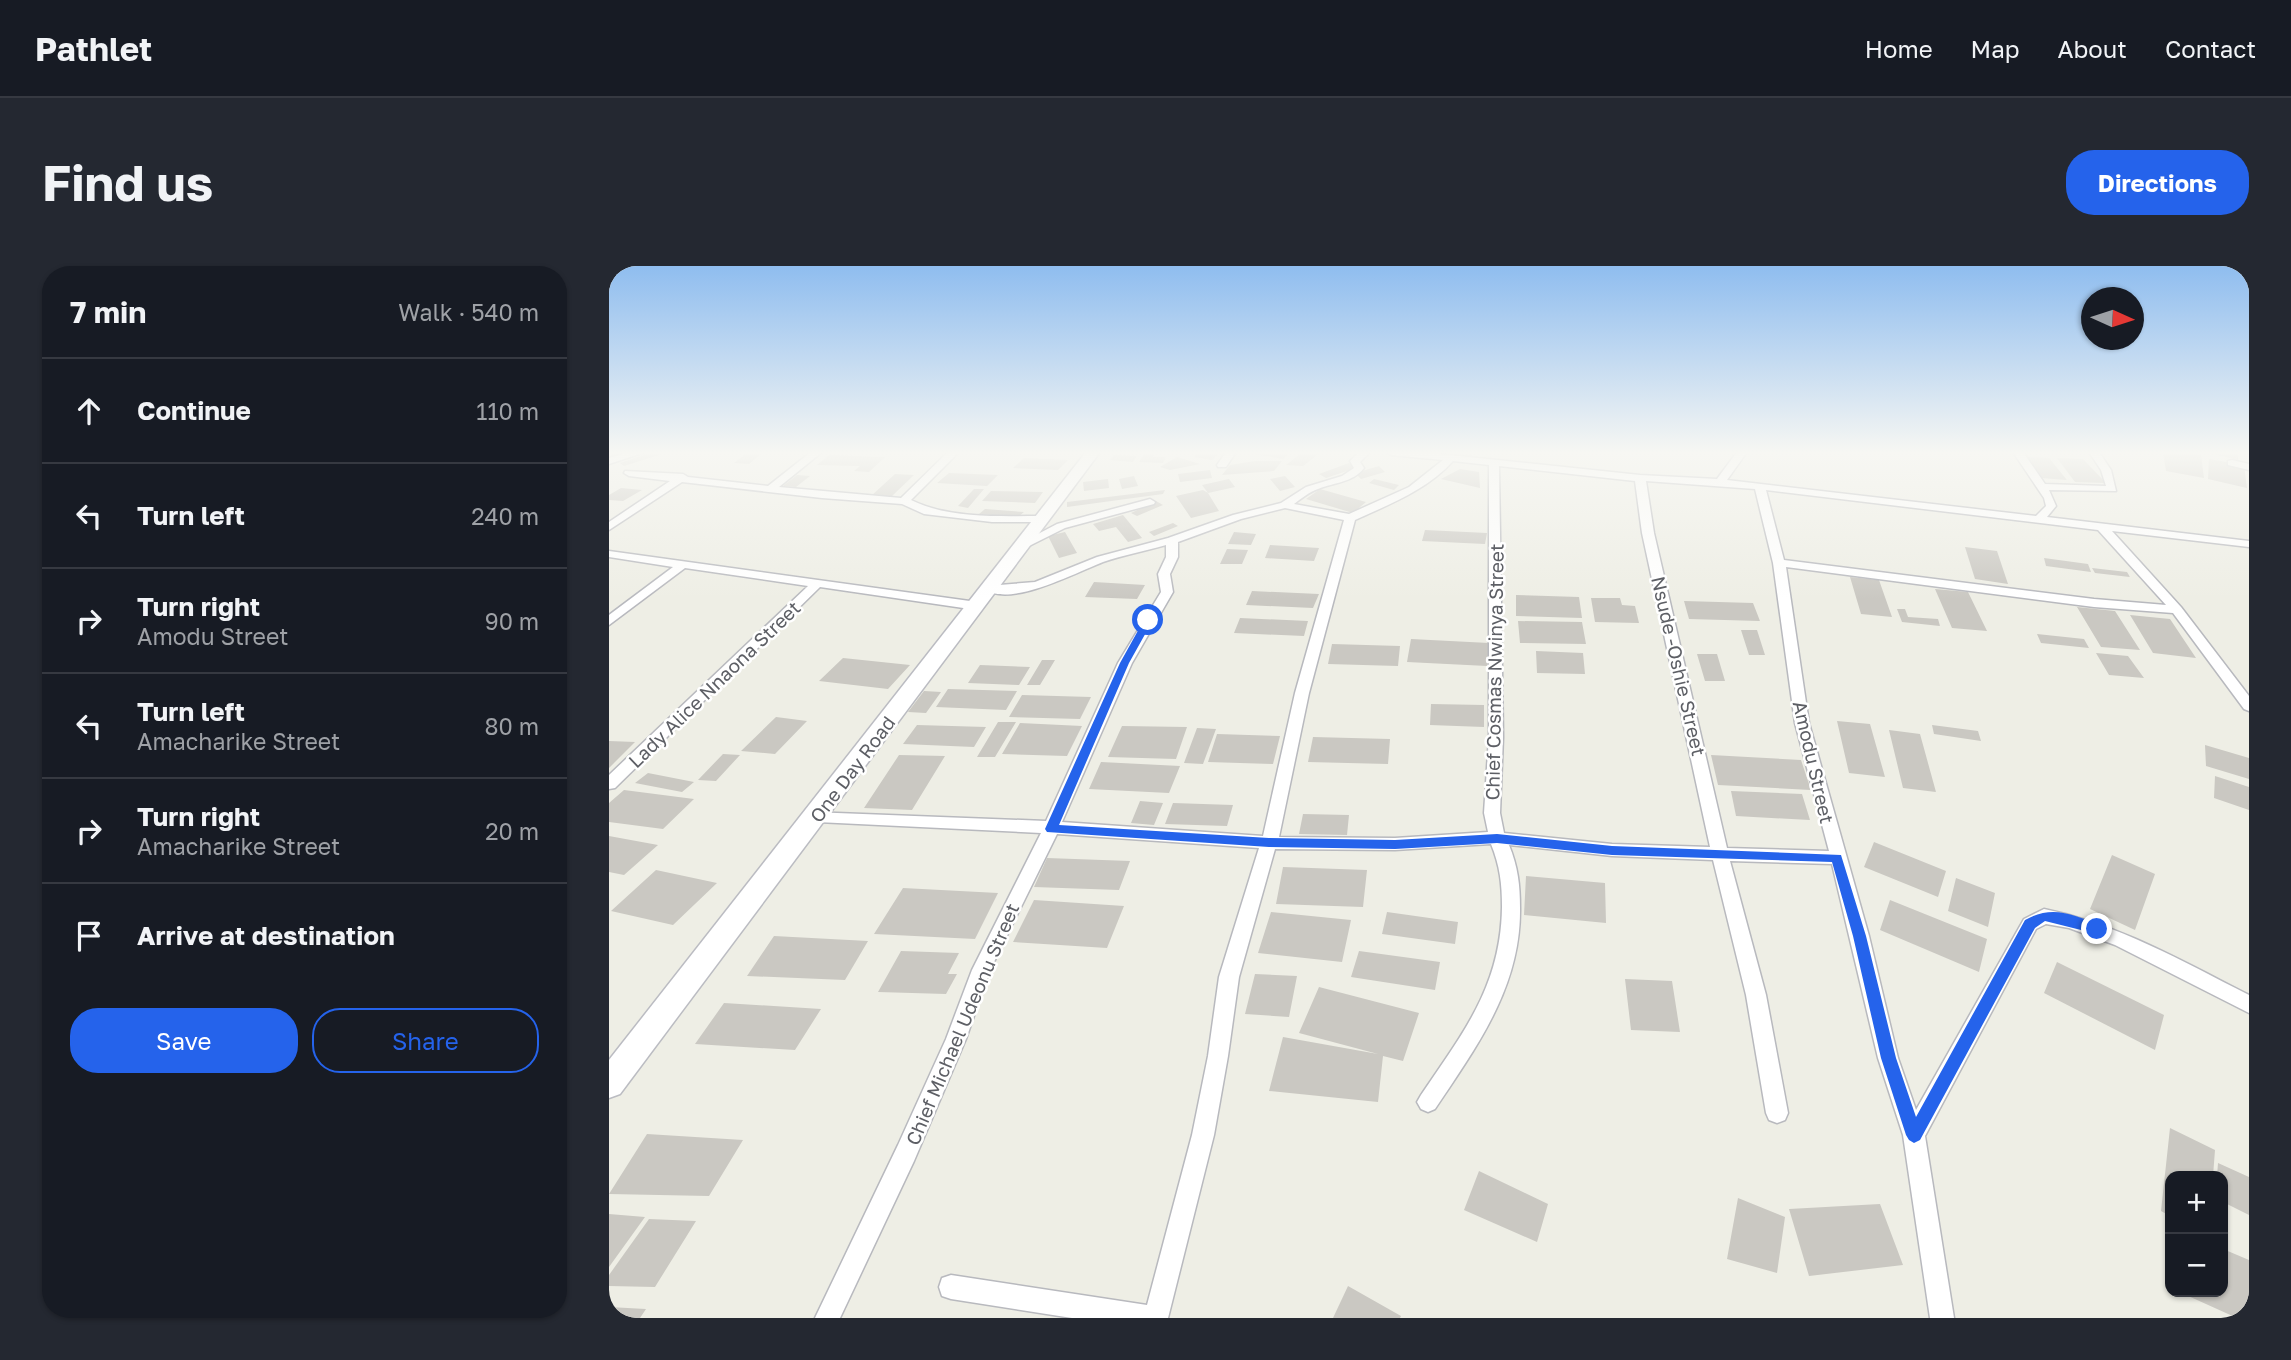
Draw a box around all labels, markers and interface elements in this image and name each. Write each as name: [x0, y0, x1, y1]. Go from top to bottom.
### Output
text: Pathlet: [35, 29, 152, 68]
text: Home: [1865, 34, 1933, 63]
text: Map: [1971, 34, 2020, 63]
text: About: [2058, 34, 2127, 63]
text: Contact: [2165, 34, 2256, 63]
button: Directions: [2066, 150, 2249, 215]
text: Find us: [42, 153, 213, 212]
north arrow: [2081, 287, 2144, 350]
text: 7 min: [70, 294, 146, 330]
text: Walk · 540 m: [398, 298, 539, 326]
icon: ahead: [70, 392, 108, 430]
text: Continue: [137, 395, 251, 426]
text: 110 m: [476, 397, 539, 425]
icon: left: [70, 497, 108, 535]
text: Turn left: [137, 500, 245, 531]
text: 240 m: [471, 502, 539, 530]
street label: Chief Cosmas Nwinya Street: [1480, 543, 1508, 801]
street label: Nsude -Oshie Street: [1647, 574, 1711, 758]
text: Turn right: [137, 591, 260, 622]
street label: Lady Alice Nnaona Street: [623, 596, 805, 772]
icon: right: [70, 602, 108, 640]
route start: [1132, 604, 1163, 635]
text: 90 m: [485, 607, 539, 635]
text: Amodu Street: [137, 622, 288, 650]
text: Turn left: [137, 696, 245, 727]
street label: Amodu Street: [1789, 698, 1839, 826]
icon: left: [70, 707, 108, 745]
street label: One Day Road: [805, 711, 899, 827]
text: 80 m: [485, 712, 539, 740]
text: Amacharike Street: [137, 727, 340, 755]
text: Turn right: [137, 801, 260, 832]
icon: right: [70, 812, 108, 850]
text: 20 m: [485, 817, 539, 845]
text: Amacharike Street: [137, 832, 340, 860]
street label: Chief Michael Udeonu Street: [901, 900, 1023, 1148]
route end: [2081, 913, 2112, 944]
icon: arrive: [70, 917, 108, 955]
text: Arrive at destination: [137, 920, 395, 951]
button: Save: [70, 1008, 298, 1073]
button: Share: [312, 1008, 539, 1073]
map controls: [2165, 1171, 2228, 1297]
button: +: [2165, 1171, 2228, 1234]
button: −: [2165, 1234, 2228, 1297]

